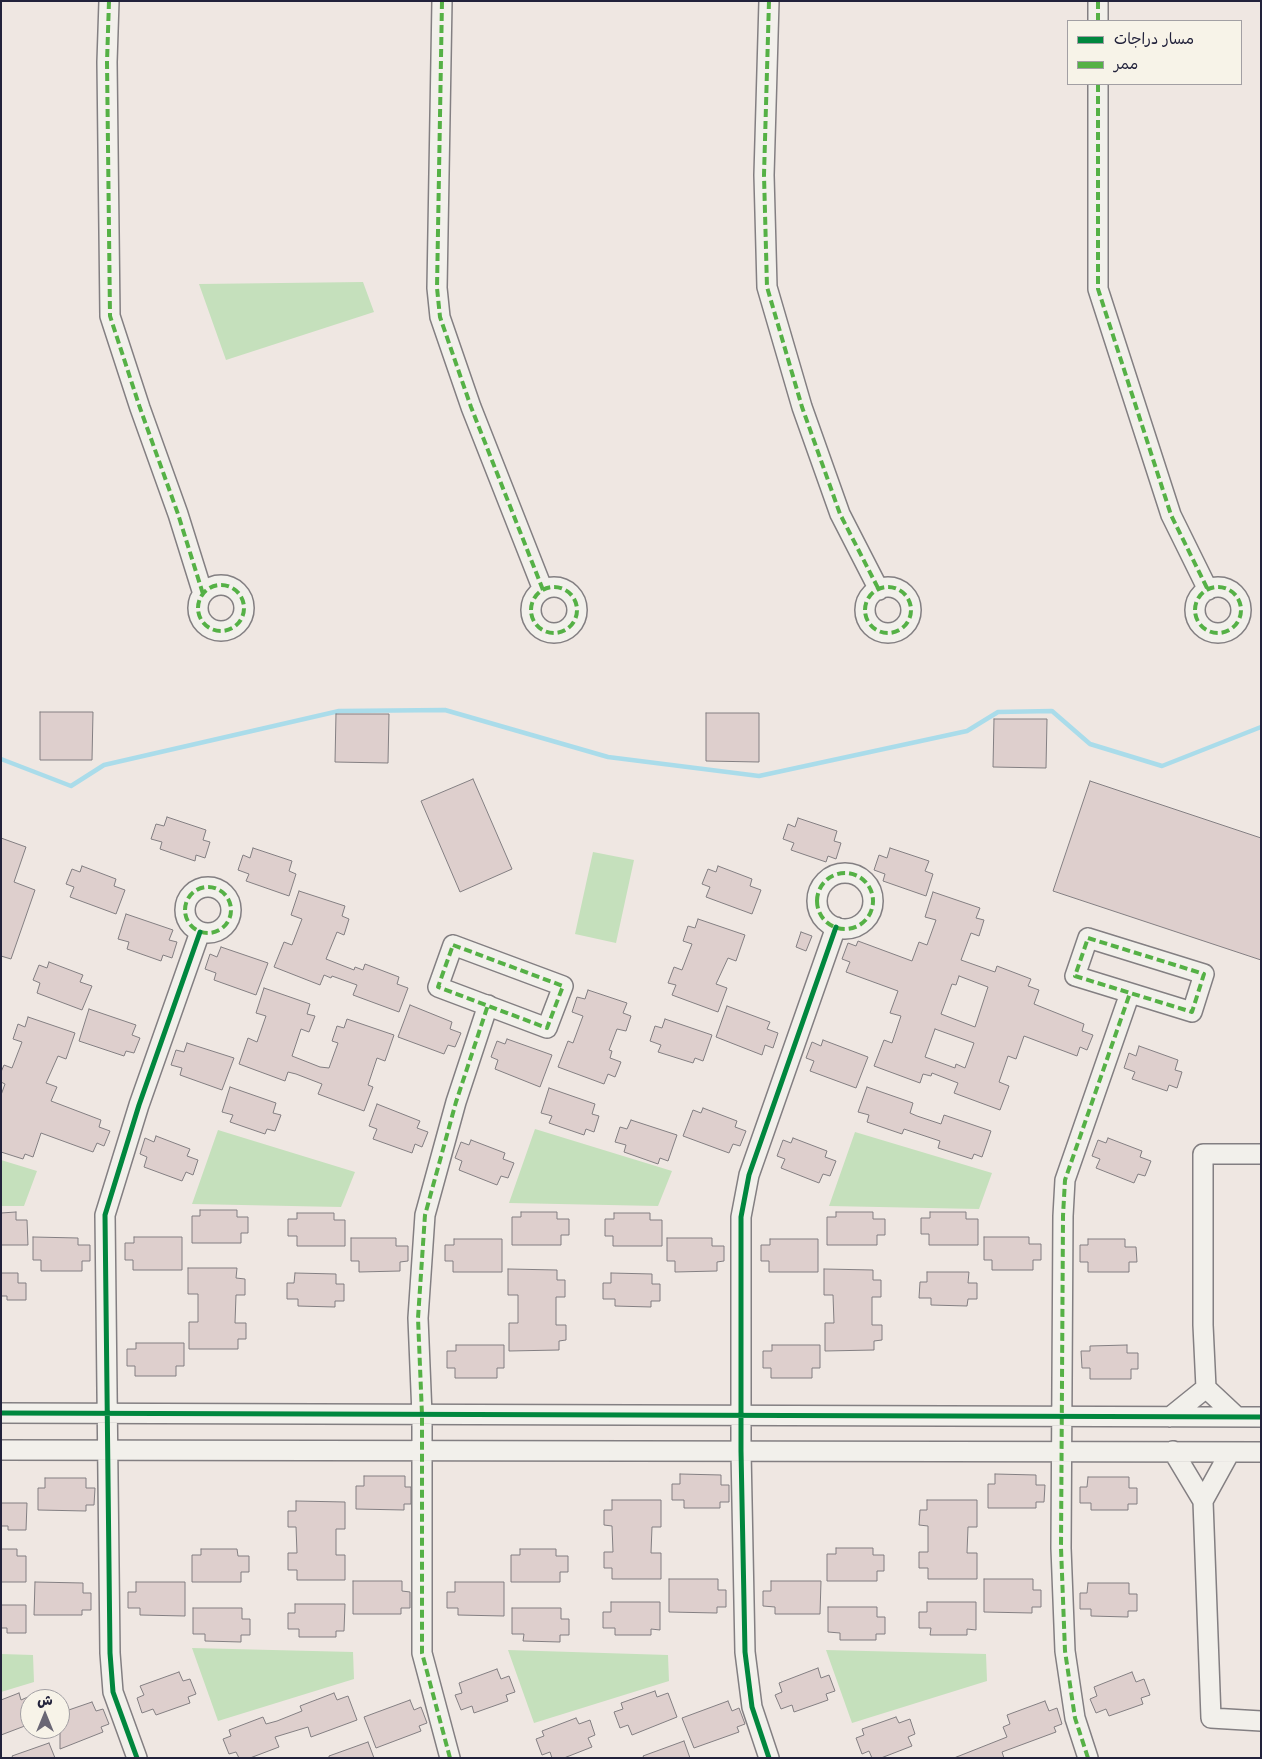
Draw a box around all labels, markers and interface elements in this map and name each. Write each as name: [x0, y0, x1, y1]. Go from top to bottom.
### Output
legend: [1067, 20, 1242, 85]
text: مسار دراجات: [1114, 28, 1194, 48]
text: ممر: [1114, 53, 1138, 73]
north arrow: [20, 1689, 70, 1739]
text: ش: [37, 1690, 53, 1709]

